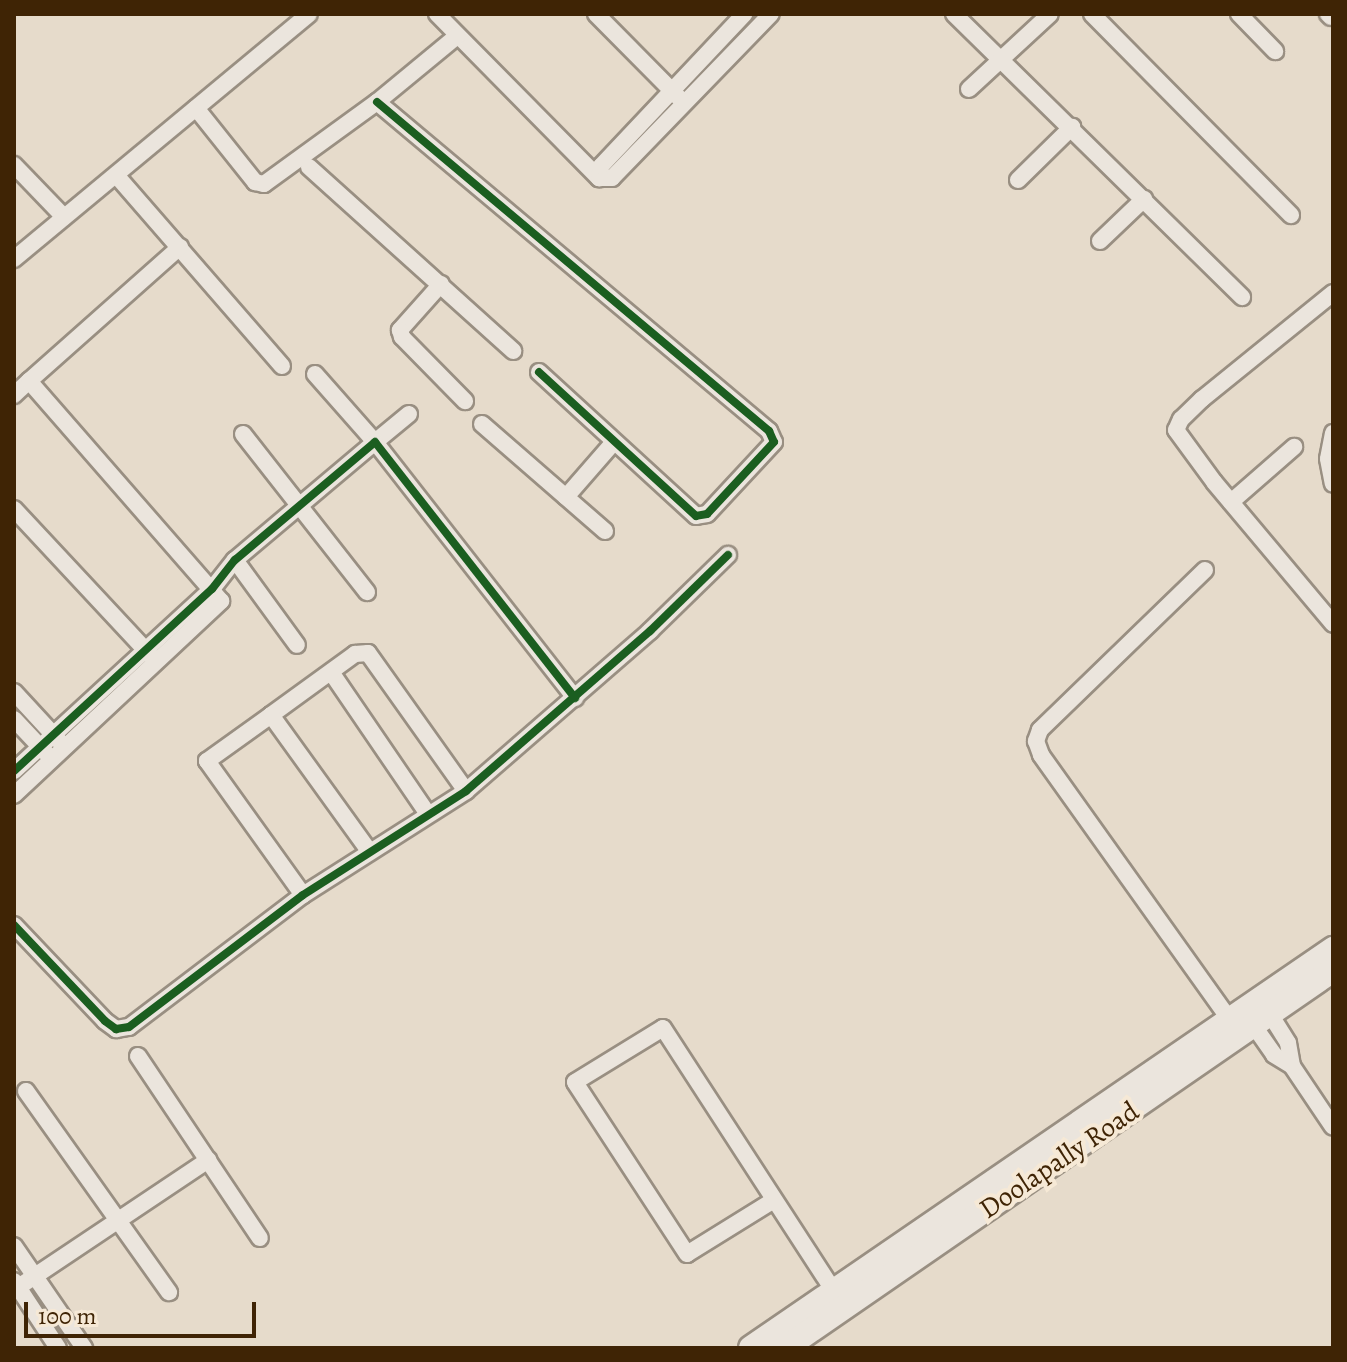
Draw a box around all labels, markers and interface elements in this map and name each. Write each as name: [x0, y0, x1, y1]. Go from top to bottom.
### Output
street label: Doolapally Road: [973, 1094, 1145, 1226]
scale bar: [28, 1286, 260, 1336]
text: 100 m: [38, 1300, 97, 1332]

